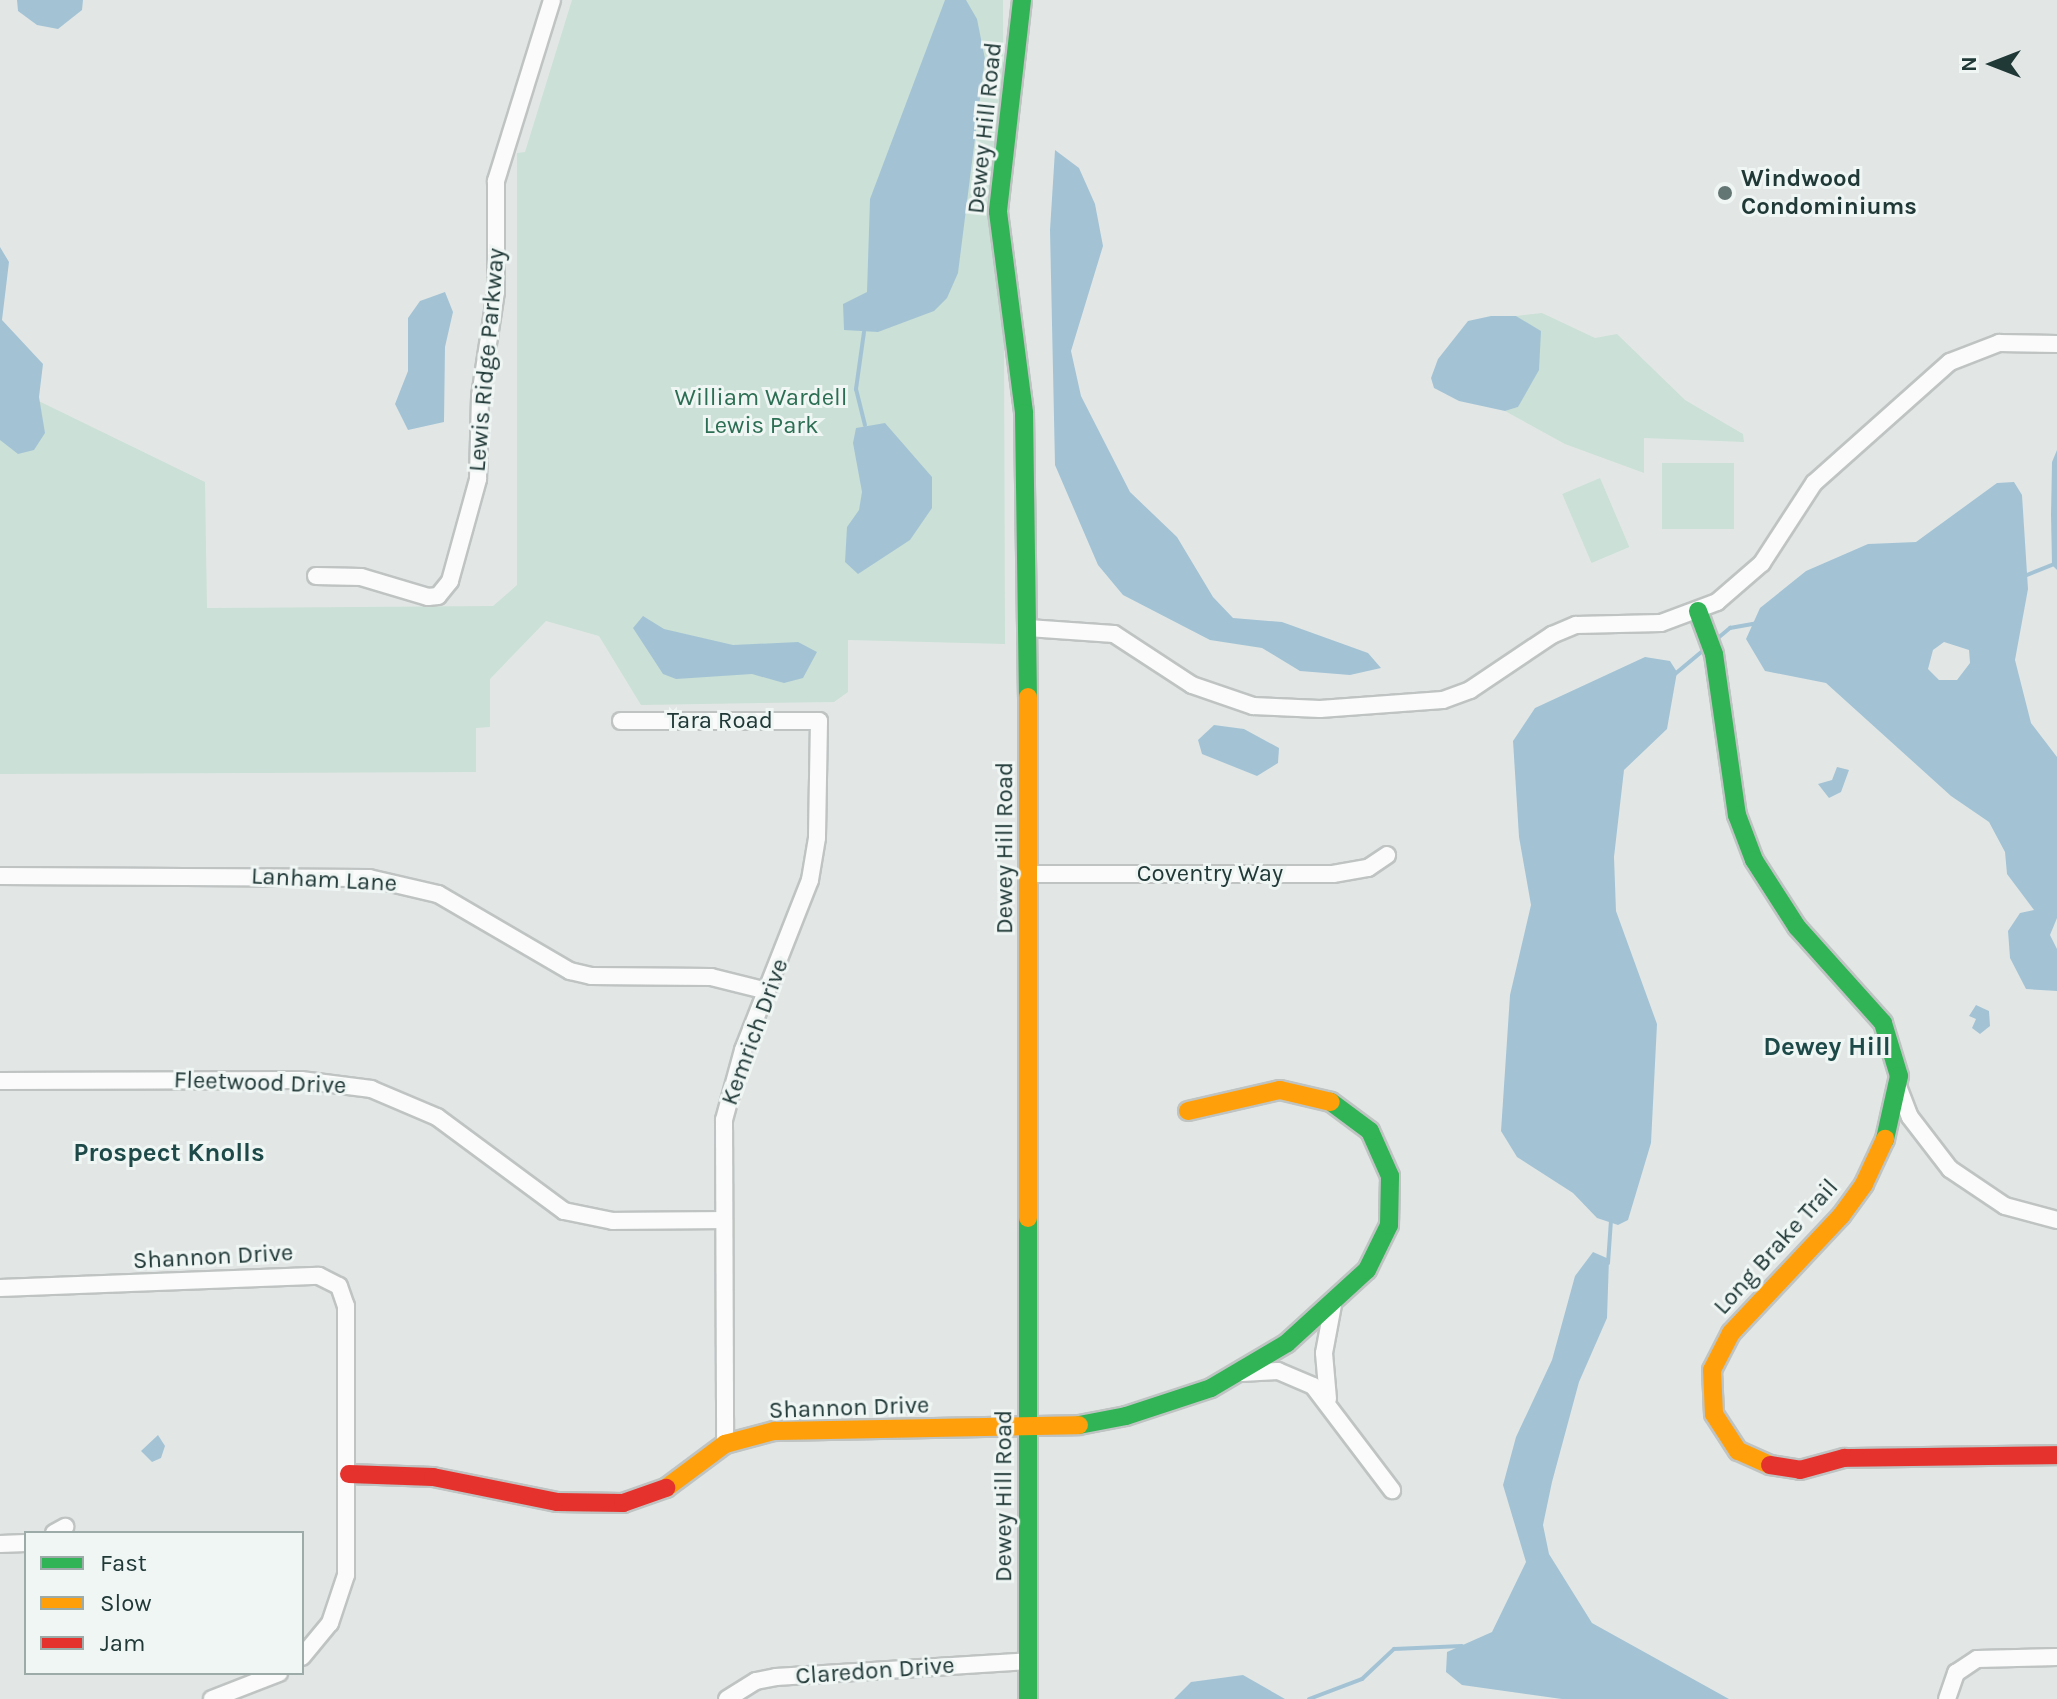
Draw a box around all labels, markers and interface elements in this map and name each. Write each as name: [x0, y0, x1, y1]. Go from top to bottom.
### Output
north arrow: [1953, 24, 2033, 104]
street label: Dewey Hill Road: [962, 41, 1008, 215]
text: N: [1956, 56, 1982, 72]
place label: Windwood Condominiums: [1741, 165, 1917, 221]
marker: Windwood Condominiums: [1716, 184, 1734, 202]
street label: Lewis Ridge Parkway: [463, 247, 511, 473]
park label: William Wardell Lewis Park: [674, 384, 848, 440]
street label: Tara Road: [667, 707, 773, 735]
street label: Dewey Hill Road: [991, 762, 1019, 934]
street label: Coventry Way: [1137, 860, 1283, 888]
street label: Lanham Lane: [250, 862, 398, 898]
street label: Kemrich Drive: [715, 955, 795, 1109]
district label: Dewey Hill: [1763, 1031, 1891, 1063]
street label: Fleetwood Drive: [173, 1066, 347, 1100]
district label: Prospect Knolls: [73, 1137, 265, 1169]
street label: Long Brake Trail: [1708, 1173, 1844, 1321]
street label: Shannon Drive: [132, 1238, 294, 1276]
street label: Shannon Drive: [768, 1391, 930, 1425]
street label: Dewey Hill Road: [990, 1410, 1018, 1582]
legend: [24, 1531, 304, 1675]
text: Fast: [100, 1549, 147, 1577]
text: Slow: [100, 1589, 152, 1617]
text: Jam: [100, 1629, 145, 1657]
street label: Claredon Drive: [795, 1651, 955, 1691]

